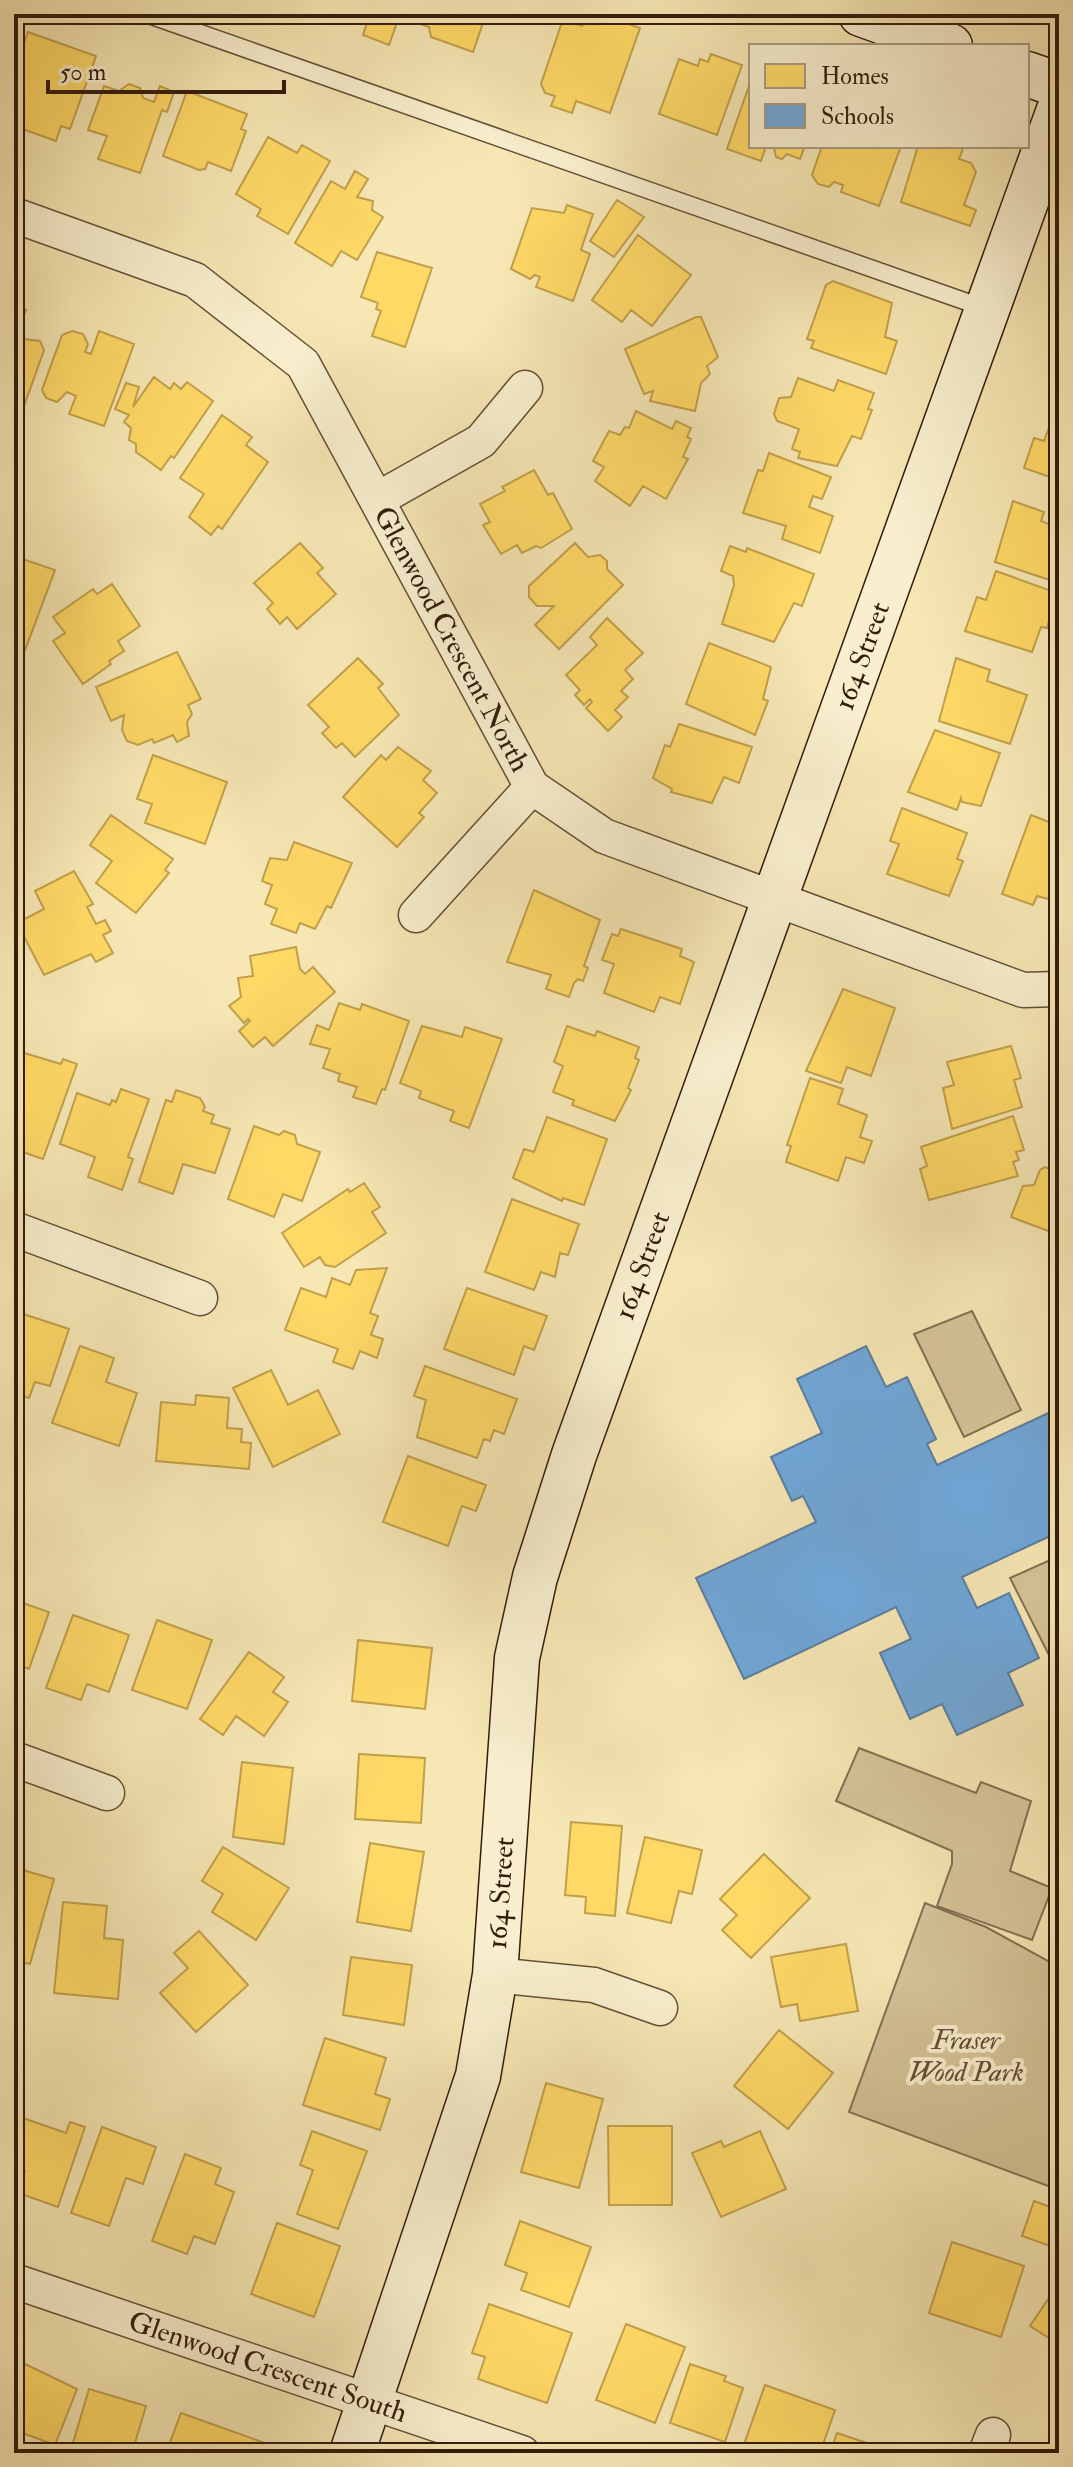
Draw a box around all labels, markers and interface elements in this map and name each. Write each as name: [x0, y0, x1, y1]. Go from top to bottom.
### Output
scale bar: [48, 44, 284, 94]
legend: [749, 44, 1029, 148]
text: 50 m: [60, 57, 107, 88]
text: Homes: [821, 61, 889, 92]
text: Schools: [821, 101, 894, 132]
street label: Glenwood Crescent North: [366, 500, 538, 778]
street label: 164 Street: [827, 597, 898, 715]
street label: 164 Street: [607, 1207, 678, 1325]
street label: 164 Street: [479, 1836, 522, 1950]
park label: Fraser Wood Park: [908, 2023, 1024, 2090]
street label: Glenwood Crescent South: [124, 2304, 412, 2430]

